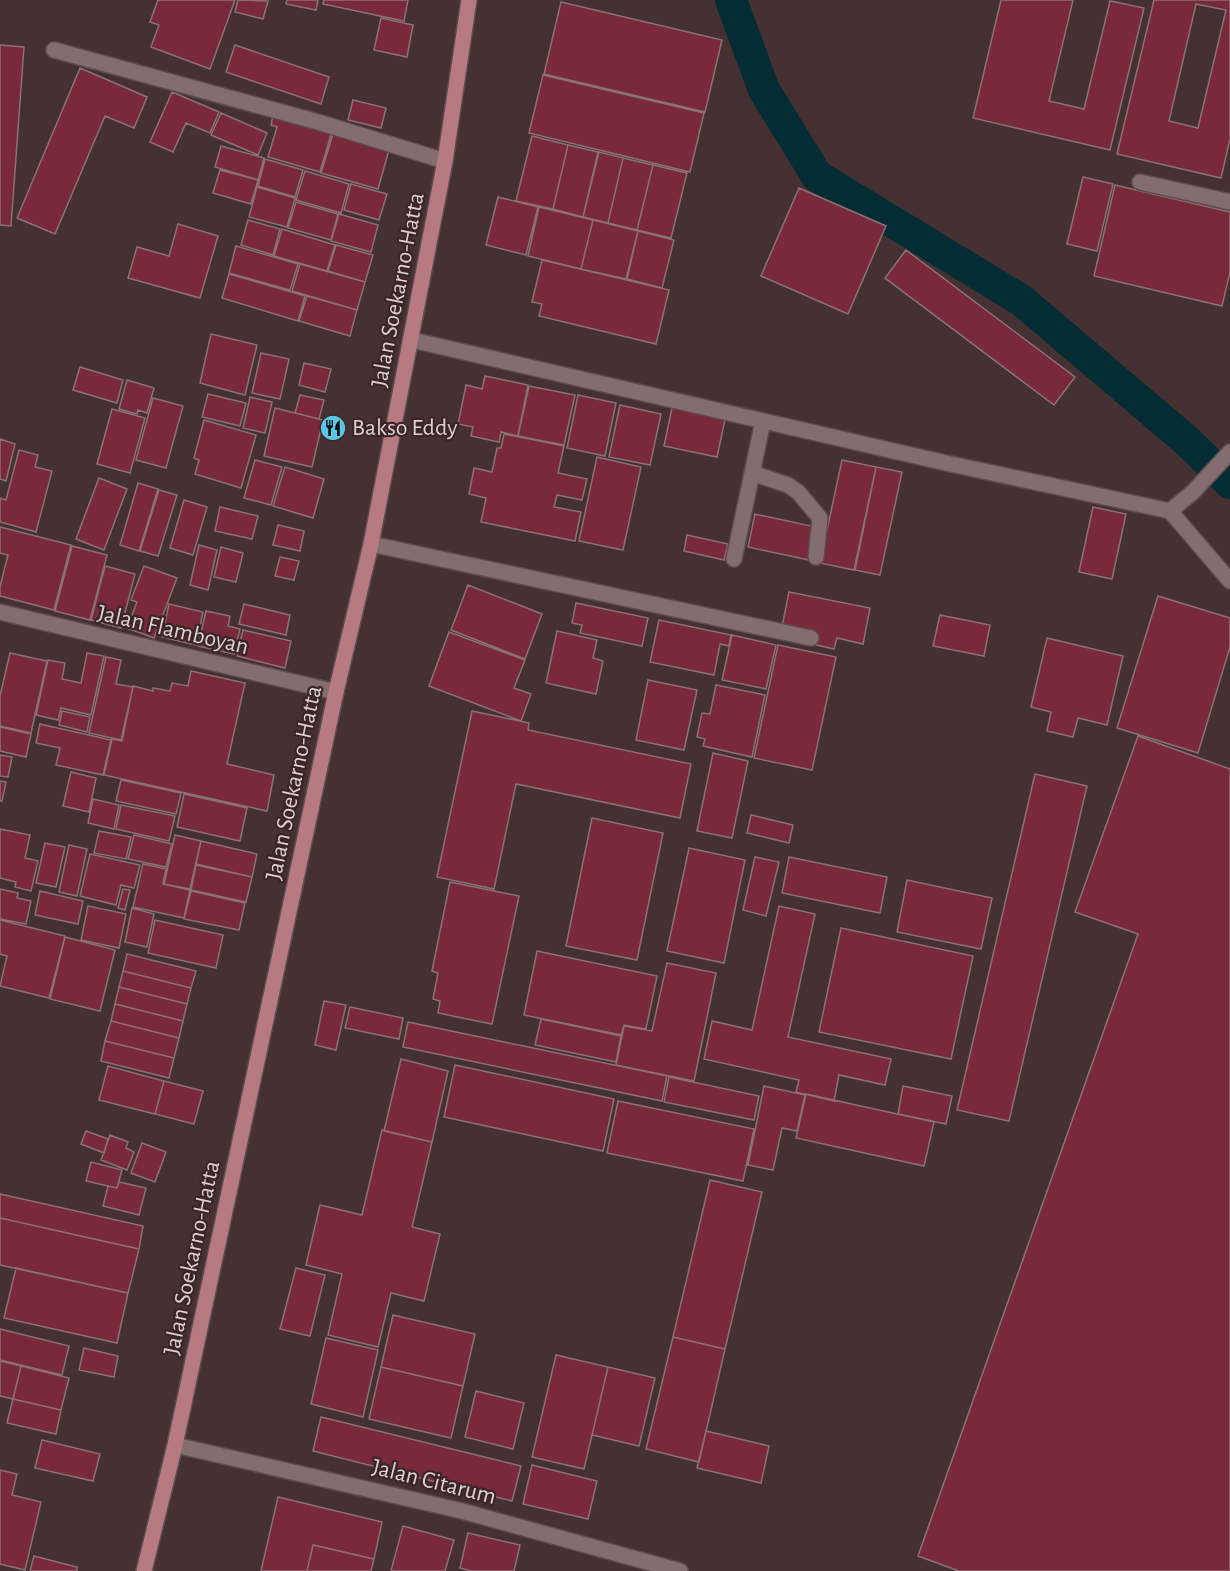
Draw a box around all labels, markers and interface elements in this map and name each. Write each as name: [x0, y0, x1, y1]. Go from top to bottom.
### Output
street label: Jalan Soekarno-Hatta: [367, 190, 429, 390]
restaurant icon: Bakso Eddy: [318, 413, 348, 443]
place label: Bakso Eddy: [352, 416, 458, 440]
street label: Jalan Flamboyan: [95, 601, 251, 659]
street label: Jalan Soekarno-Hatta: [262, 684, 326, 882]
street label: Jalan Soekarno-Hatta: [160, 1159, 224, 1357]
street label: Jalan Citarum: [370, 1455, 498, 1509]

